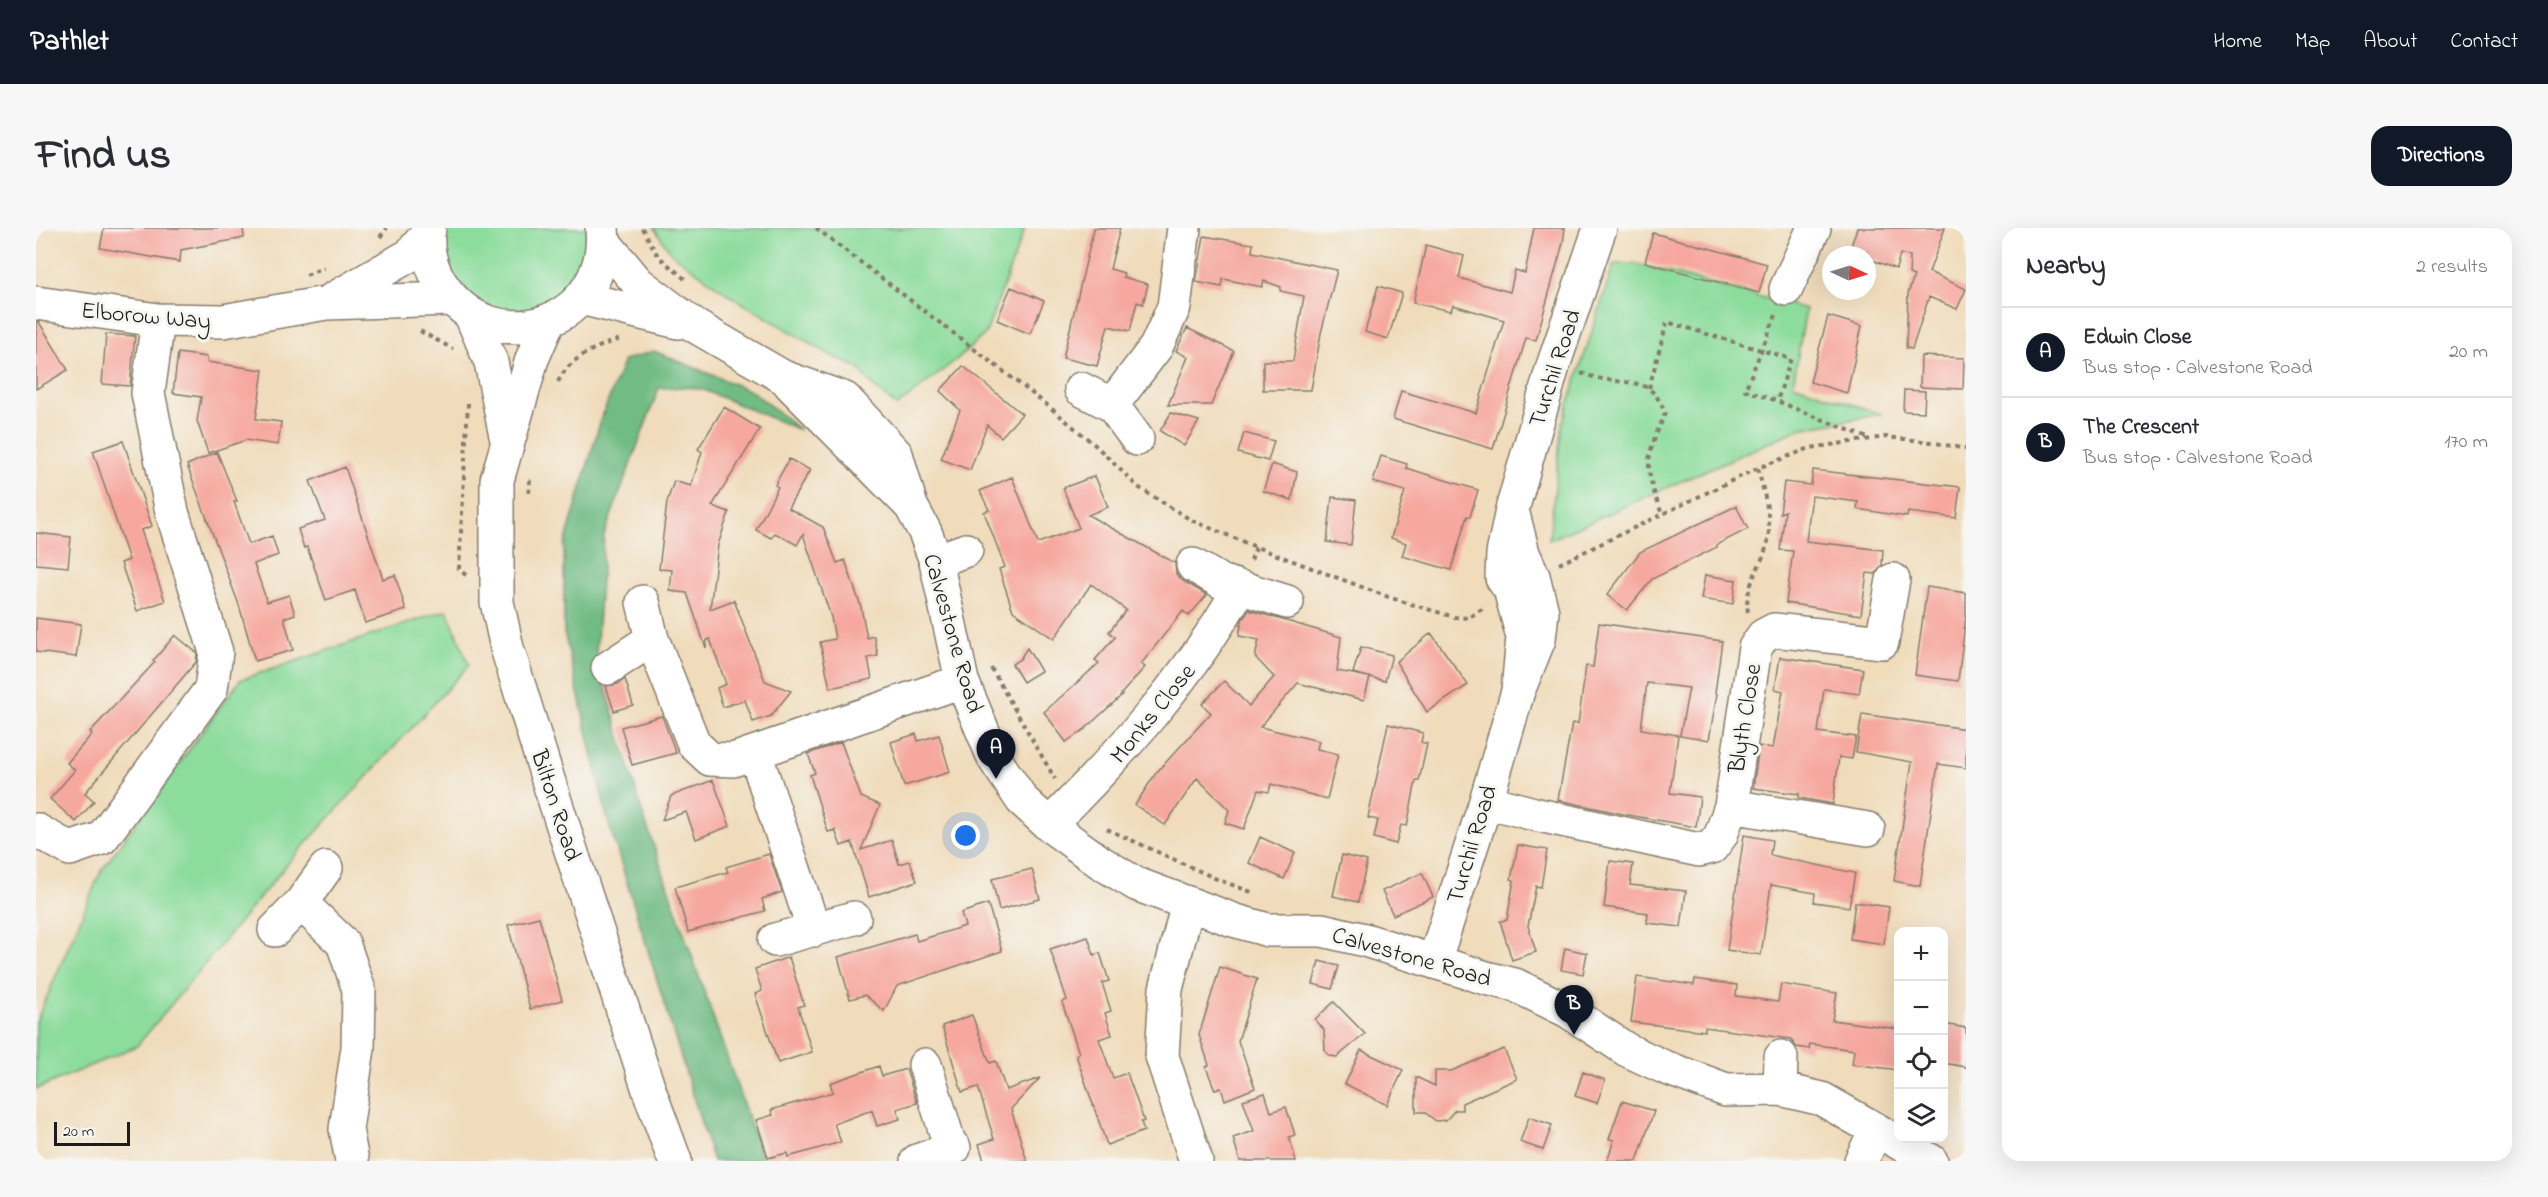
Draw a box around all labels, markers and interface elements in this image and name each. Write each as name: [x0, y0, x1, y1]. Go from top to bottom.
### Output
text: Pathlet: [30, 22, 109, 63]
text: Home: [2213, 27, 2262, 57]
text: Map: [2295, 27, 2330, 57]
text: About: [2363, 27, 2417, 57]
text: Contact: [2450, 27, 2518, 57]
text: Find us: [36, 126, 171, 187]
button: Directions: [2371, 126, 2512, 186]
north arrow: [1822, 246, 1876, 300]
text: Nearby: [2026, 248, 2105, 286]
text: 2 results: [2416, 253, 2488, 282]
street label: Elborow Way: [79, 294, 212, 342]
street label: Turchil Road: [1521, 305, 1592, 432]
text: Edwin Close: [2083, 322, 2192, 354]
text: A: [2039, 338, 2052, 367]
text: 20 m: [2449, 338, 2488, 367]
text: Bus stop · Calvestone Road: [2083, 354, 2313, 383]
text: The Crescent: [2083, 412, 2199, 444]
text: B: [2039, 428, 2052, 457]
text: 170 m: [2444, 428, 2488, 457]
text: Bus stop · Calvestone Road: [2083, 444, 2313, 473]
street label: Calvestone Road: [912, 550, 991, 718]
street label: Monks Close: [1103, 657, 1206, 772]
street label: Blyth Close: [1720, 661, 1773, 777]
pin: A: [976, 730, 1016, 779]
street label: Bilton Road: [520, 745, 589, 866]
street label: Turchil Road: [1439, 781, 1508, 908]
your location: [951, 821, 980, 850]
street label: Calvestone Road: [1327, 919, 1496, 998]
map controls: [1894, 927, 1948, 1143]
button: +: [1894, 927, 1948, 981]
button: −: [1894, 981, 1948, 1035]
pin: B: [1554, 986, 1594, 1035]
button: locate: [1894, 1035, 1948, 1089]
button: layers: [1894, 1089, 1948, 1143]
scale bar: [54, 1119, 130, 1146]
text: 20 m: [63, 1120, 94, 1144]

